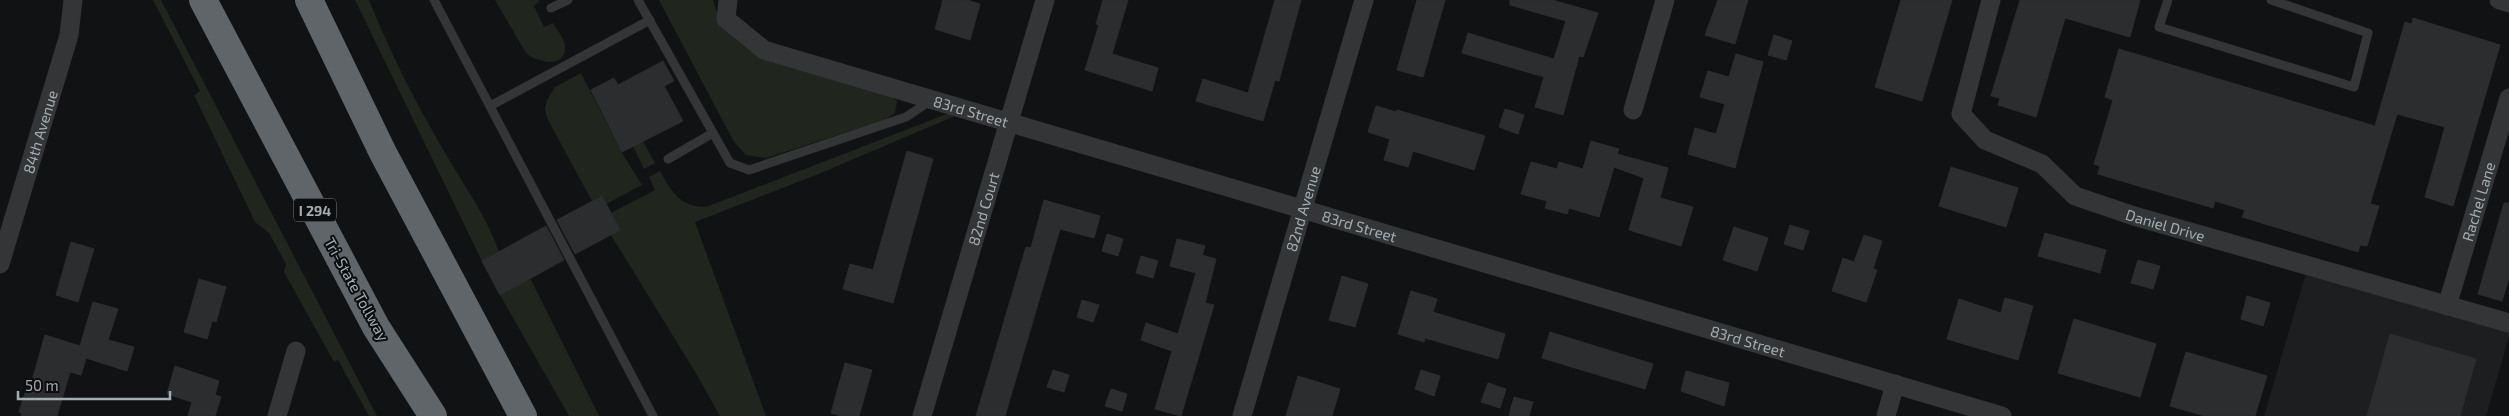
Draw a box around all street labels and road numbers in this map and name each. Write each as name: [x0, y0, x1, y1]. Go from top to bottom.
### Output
street label: 84th Avenue: [19, 88, 61, 176]
street label: 83rd Street: [932, 92, 1011, 131]
street label: Rachel Lane: [2458, 160, 2498, 243]
street label: 82nd Avenue: [1282, 164, 1324, 254]
street label: 82nd Court: [964, 170, 1003, 248]
road number: I 294: [294, 198, 336, 222]
street label: Daniel Drive: [2123, 205, 2207, 245]
street label: 83rd Street: [1320, 206, 1399, 246]
street label: Tri-State Tollway: [321, 234, 393, 344]
street label: 83rd Street: [1708, 321, 1788, 360]

